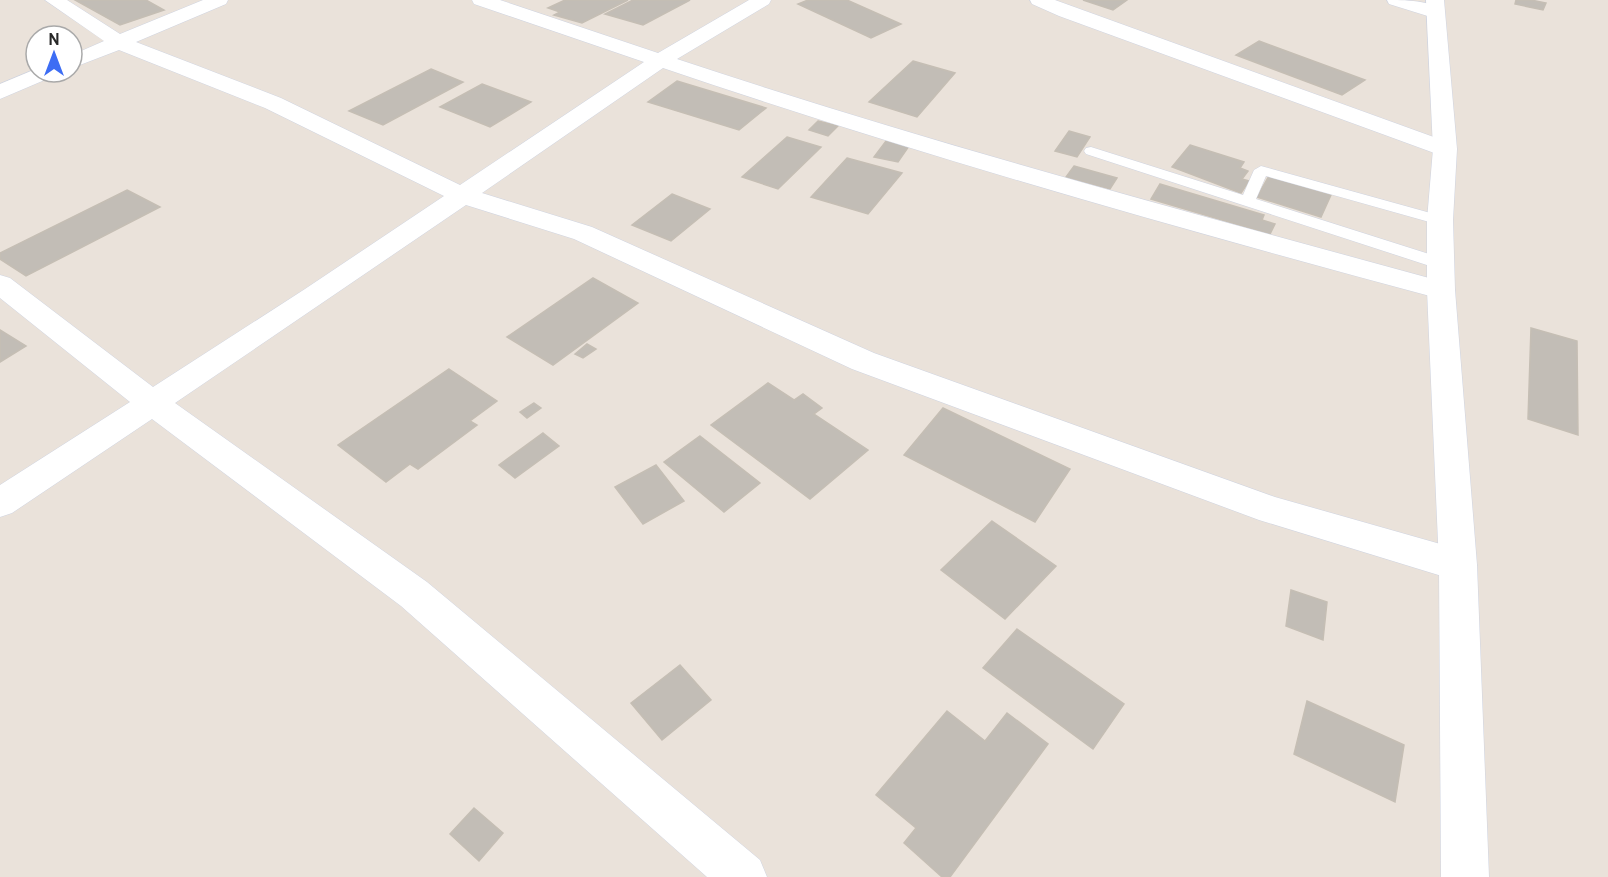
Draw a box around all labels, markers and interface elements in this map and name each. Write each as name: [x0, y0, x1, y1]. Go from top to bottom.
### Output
north arrow: [24, 24, 84, 84]
text: N: [48, 31, 60, 51]

